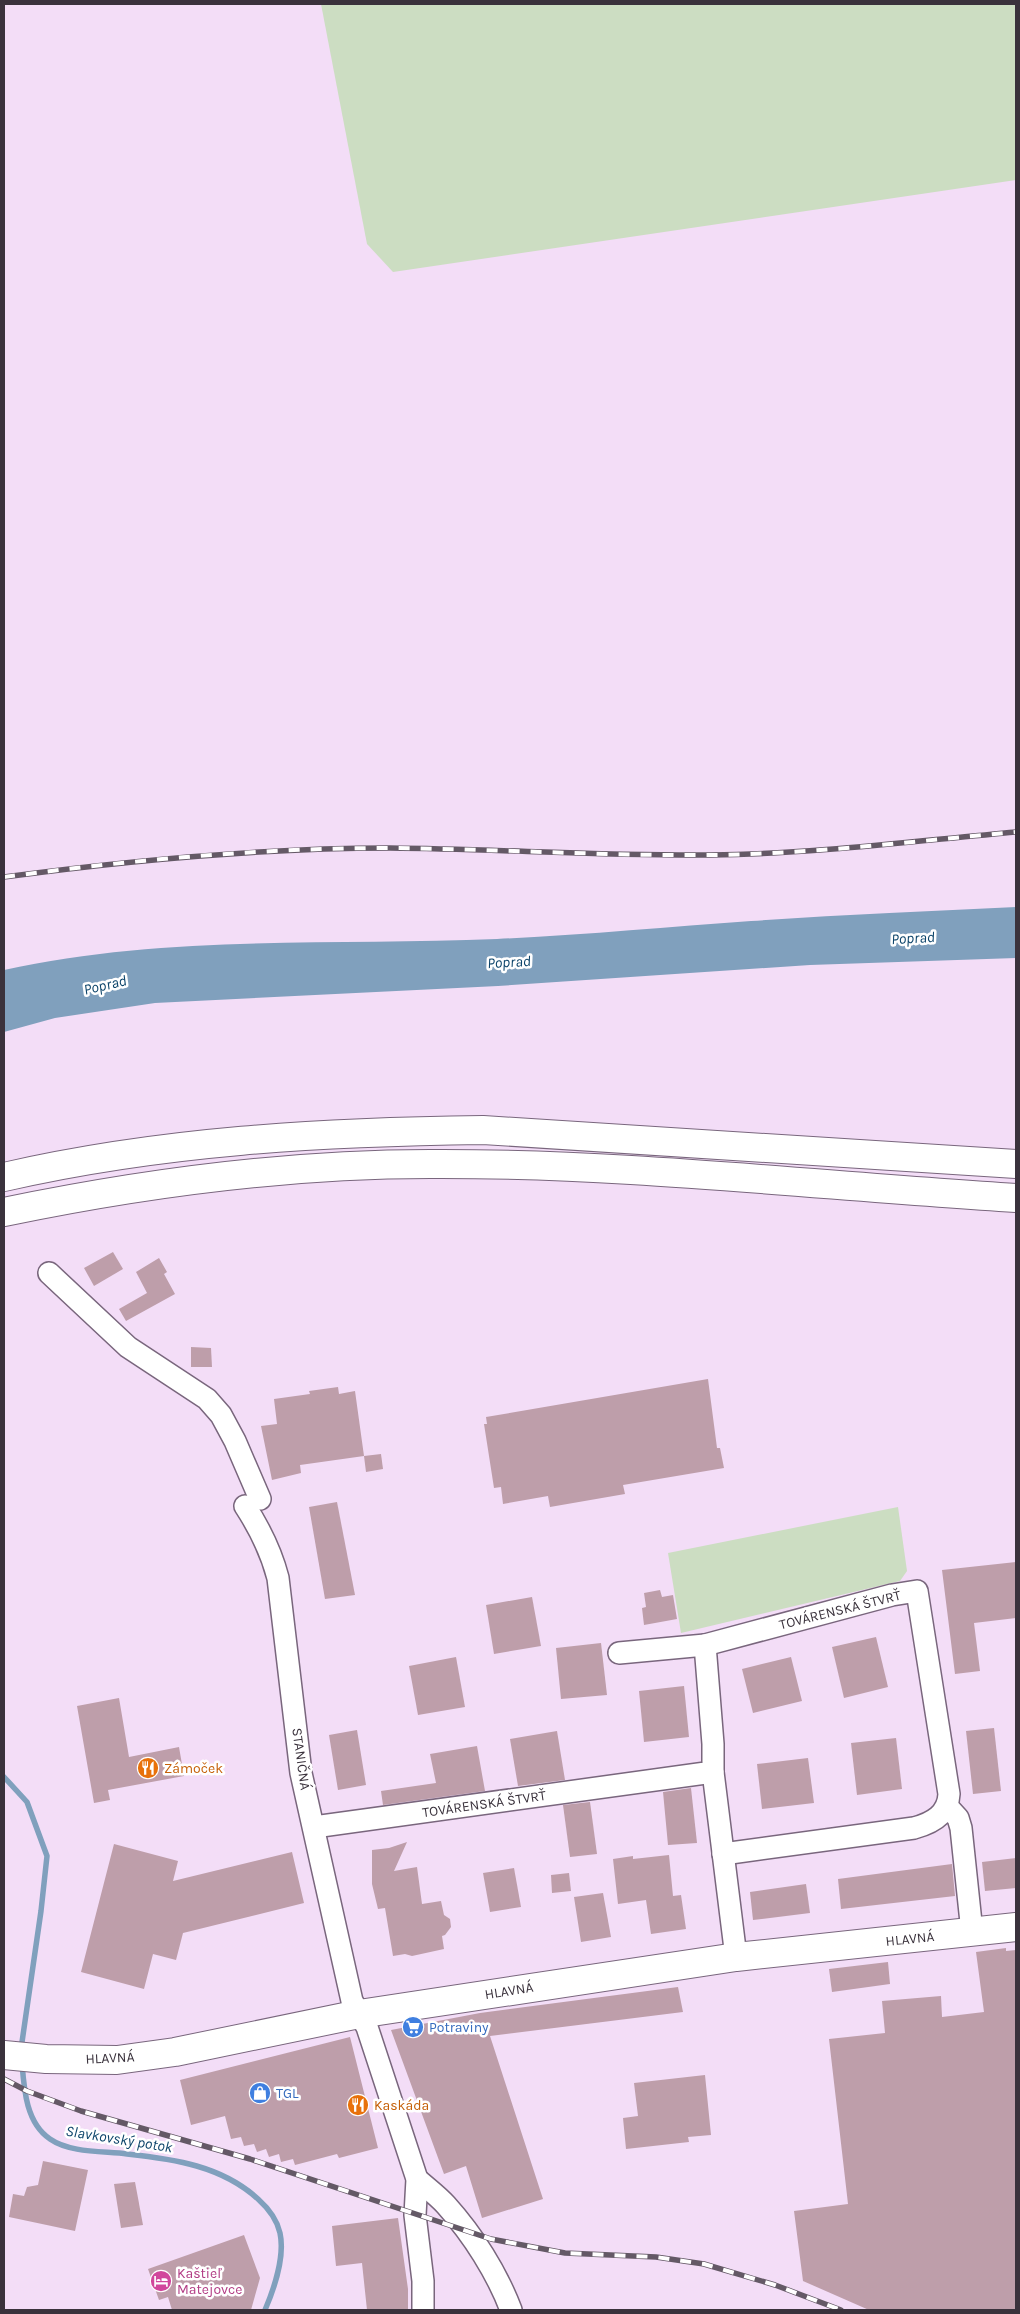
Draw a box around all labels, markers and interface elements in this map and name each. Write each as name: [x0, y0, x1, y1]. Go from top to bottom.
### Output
water label: Poprad: [891, 928, 935, 948]
water label: Poprad: [487, 952, 531, 972]
water label: Poprad: [82, 971, 128, 999]
street label: TOVÁRENSKÁ ŠTVRŤ: [777, 1586, 903, 1633]
street label: STANIČNÁ: [288, 1727, 315, 1791]
restaurant icon: Zámoček: [136, 1756, 160, 1780]
place label: Zámoček: [164, 1760, 223, 1777]
street label: TOVÁRENSKÁ ŠTVRŤ: [421, 1786, 547, 1821]
street label: HLAVNÁ: [885, 1927, 935, 1950]
street label: HLAVNÁ: [483, 1978, 535, 2003]
supermarket icon: Potraviny: [401, 2015, 425, 2039]
place label: Potraviny: [429, 2019, 489, 2036]
street label: HLAVNÁ: [85, 2047, 135, 2068]
shop icon: TGL: [248, 2081, 272, 2105]
place label: TGL: [276, 2085, 299, 2102]
restaurant icon: Kaskáda: [346, 2093, 370, 2117]
place label: Kaskáda: [374, 2097, 429, 2114]
water label: Slavkovský potok: [64, 2122, 174, 2156]
place label: Kaštieľ Matejovce: [177, 2265, 243, 2298]
hotel icon: Kaštieľ Matejovce: [149, 2269, 173, 2293]

